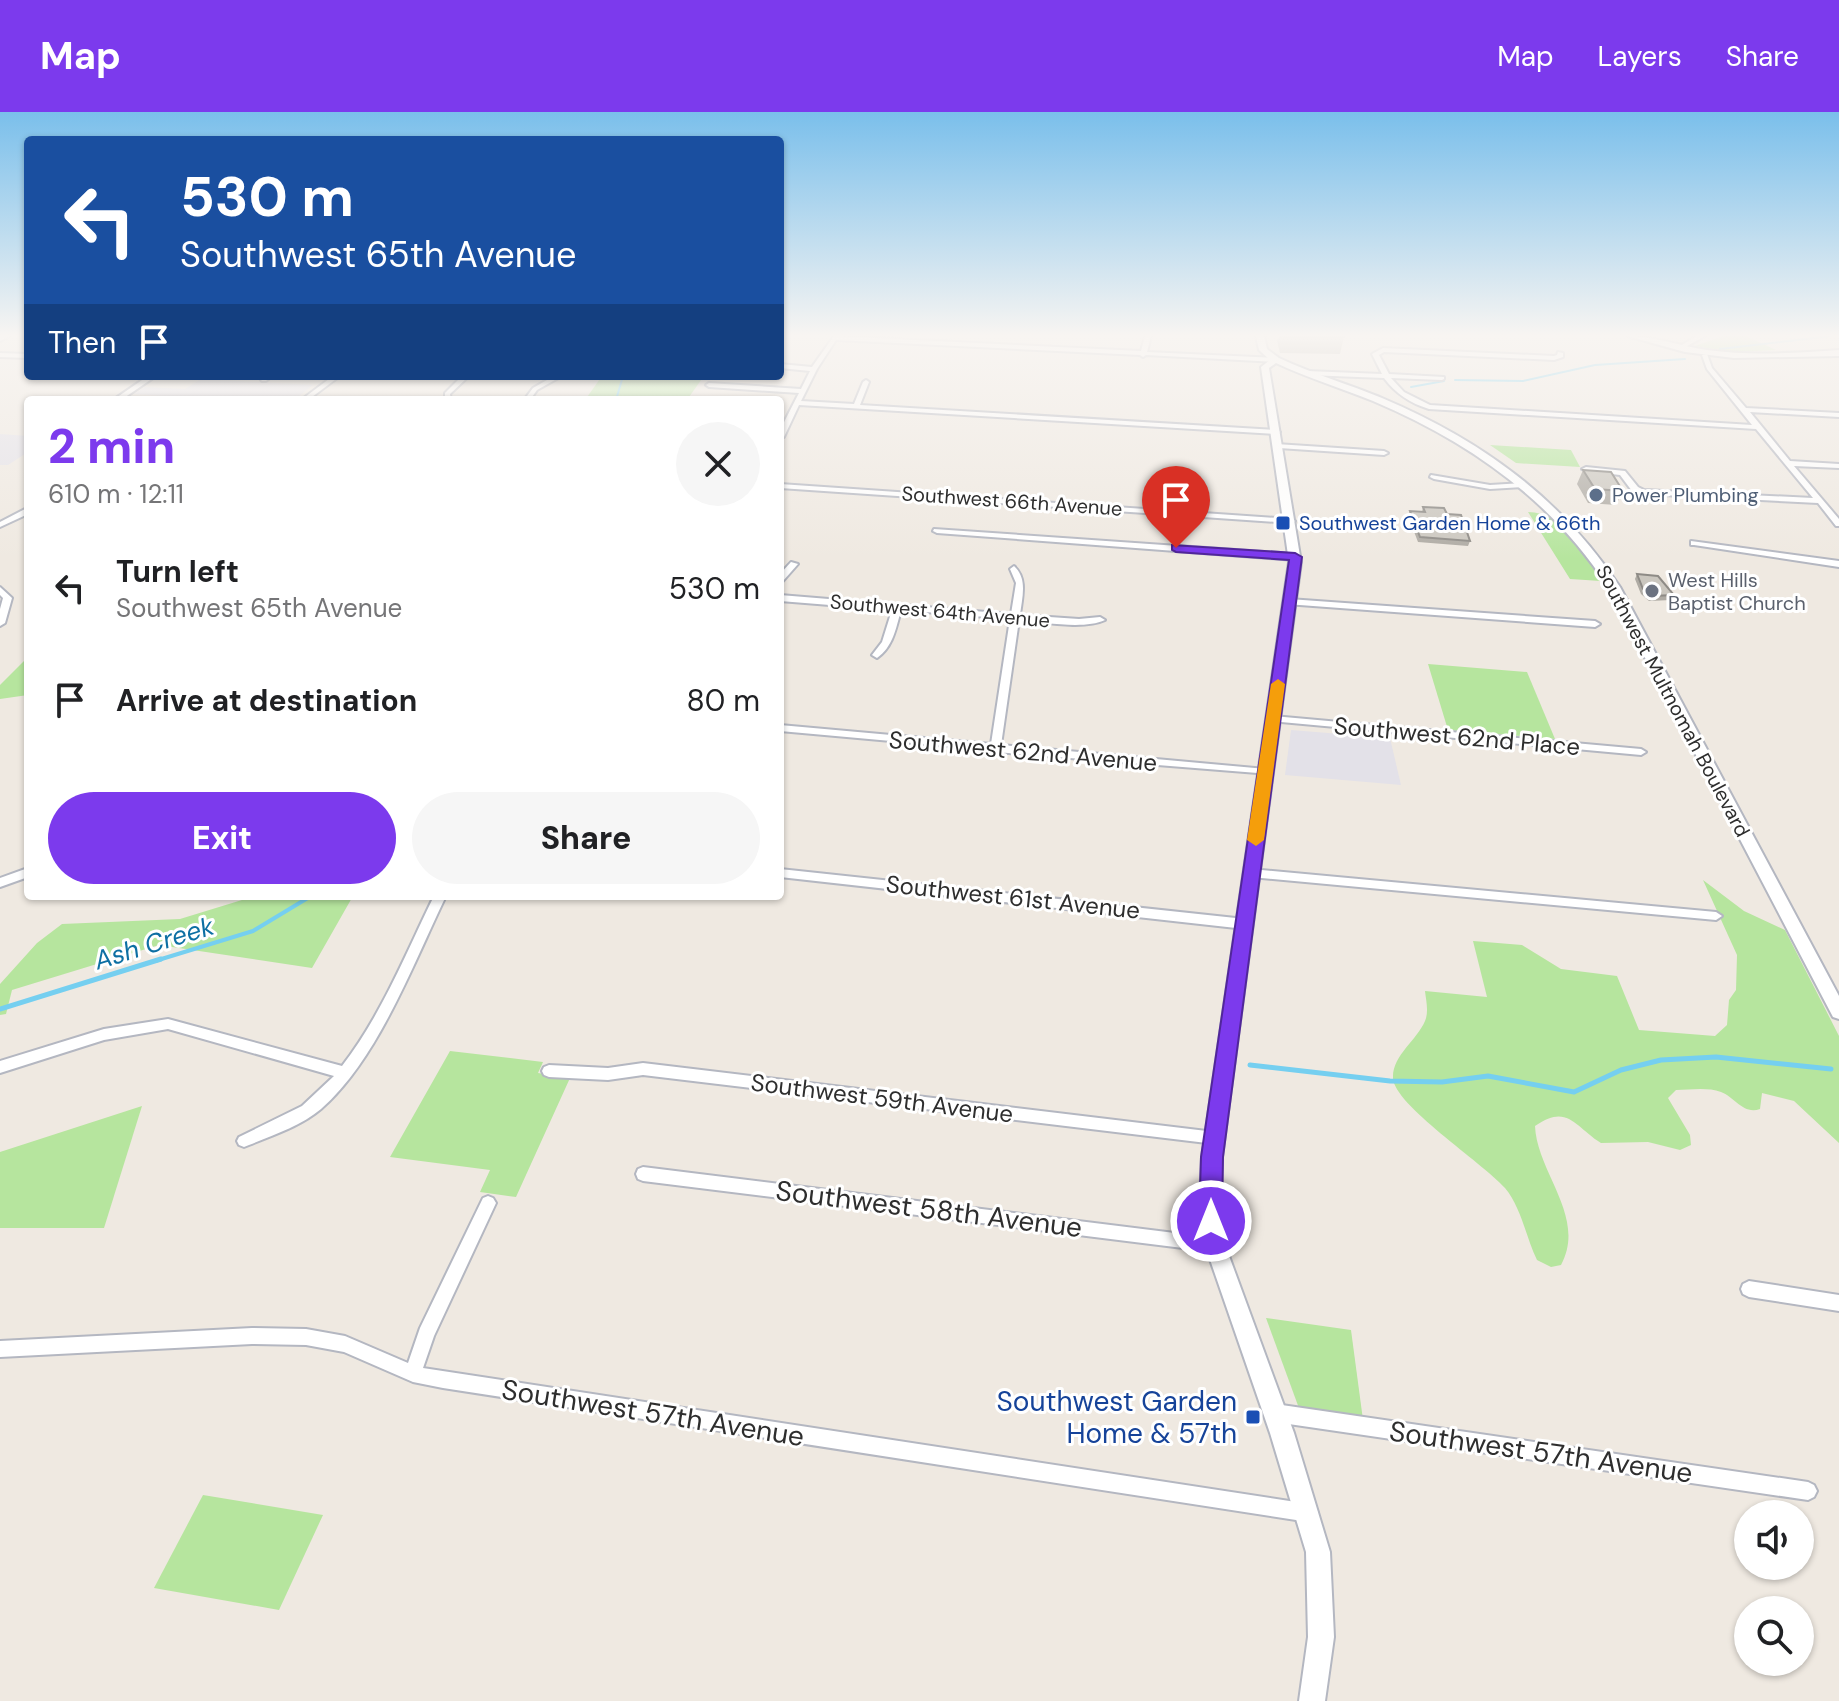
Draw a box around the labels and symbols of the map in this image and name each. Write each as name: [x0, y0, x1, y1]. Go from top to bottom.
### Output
pin: [1142, 466, 1210, 548]
street label: Southwest 66th Avenue: [901, 480, 1123, 522]
place label: Power Plumbing: [1612, 482, 1759, 508]
marker: Power Plumbing: [1587, 486, 1605, 504]
place label: Southwest Garden Home & 66th: [1299, 510, 1600, 536]
marker: Southwest Garden Home & 66th: [1274, 514, 1292, 532]
street label: Southwest Multnomah Boulevard: [1590, 561, 1756, 841]
place label: West Hills Baptist Church: [1668, 567, 1806, 616]
marker: West Hills Baptist Church: [1643, 582, 1661, 600]
street label: Southwest 64th Avenue: [829, 588, 1051, 634]
street label: Southwest 62nd Place: [1333, 710, 1581, 762]
street label: Southwest 62nd Avenue: [888, 724, 1158, 778]
street label: Southwest 61st Avenue: [884, 868, 1142, 926]
water label: Ash Creek: [89, 908, 219, 978]
street label: Southwest 59th Avenue: [749, 1067, 1015, 1129]
street label: Southwest 58th Avenue: [774, 1172, 1084, 1246]
position arrow: [1169, 1179, 1253, 1263]
street label: Southwest 57th Avenue: [499, 1371, 807, 1455]
place label: Southwest Garden Home & 57th: [997, 1383, 1237, 1452]
marker: Southwest Garden Home & 57th: [1244, 1408, 1262, 1426]
street label: Southwest 57th Avenue: [1387, 1412, 1695, 1492]

